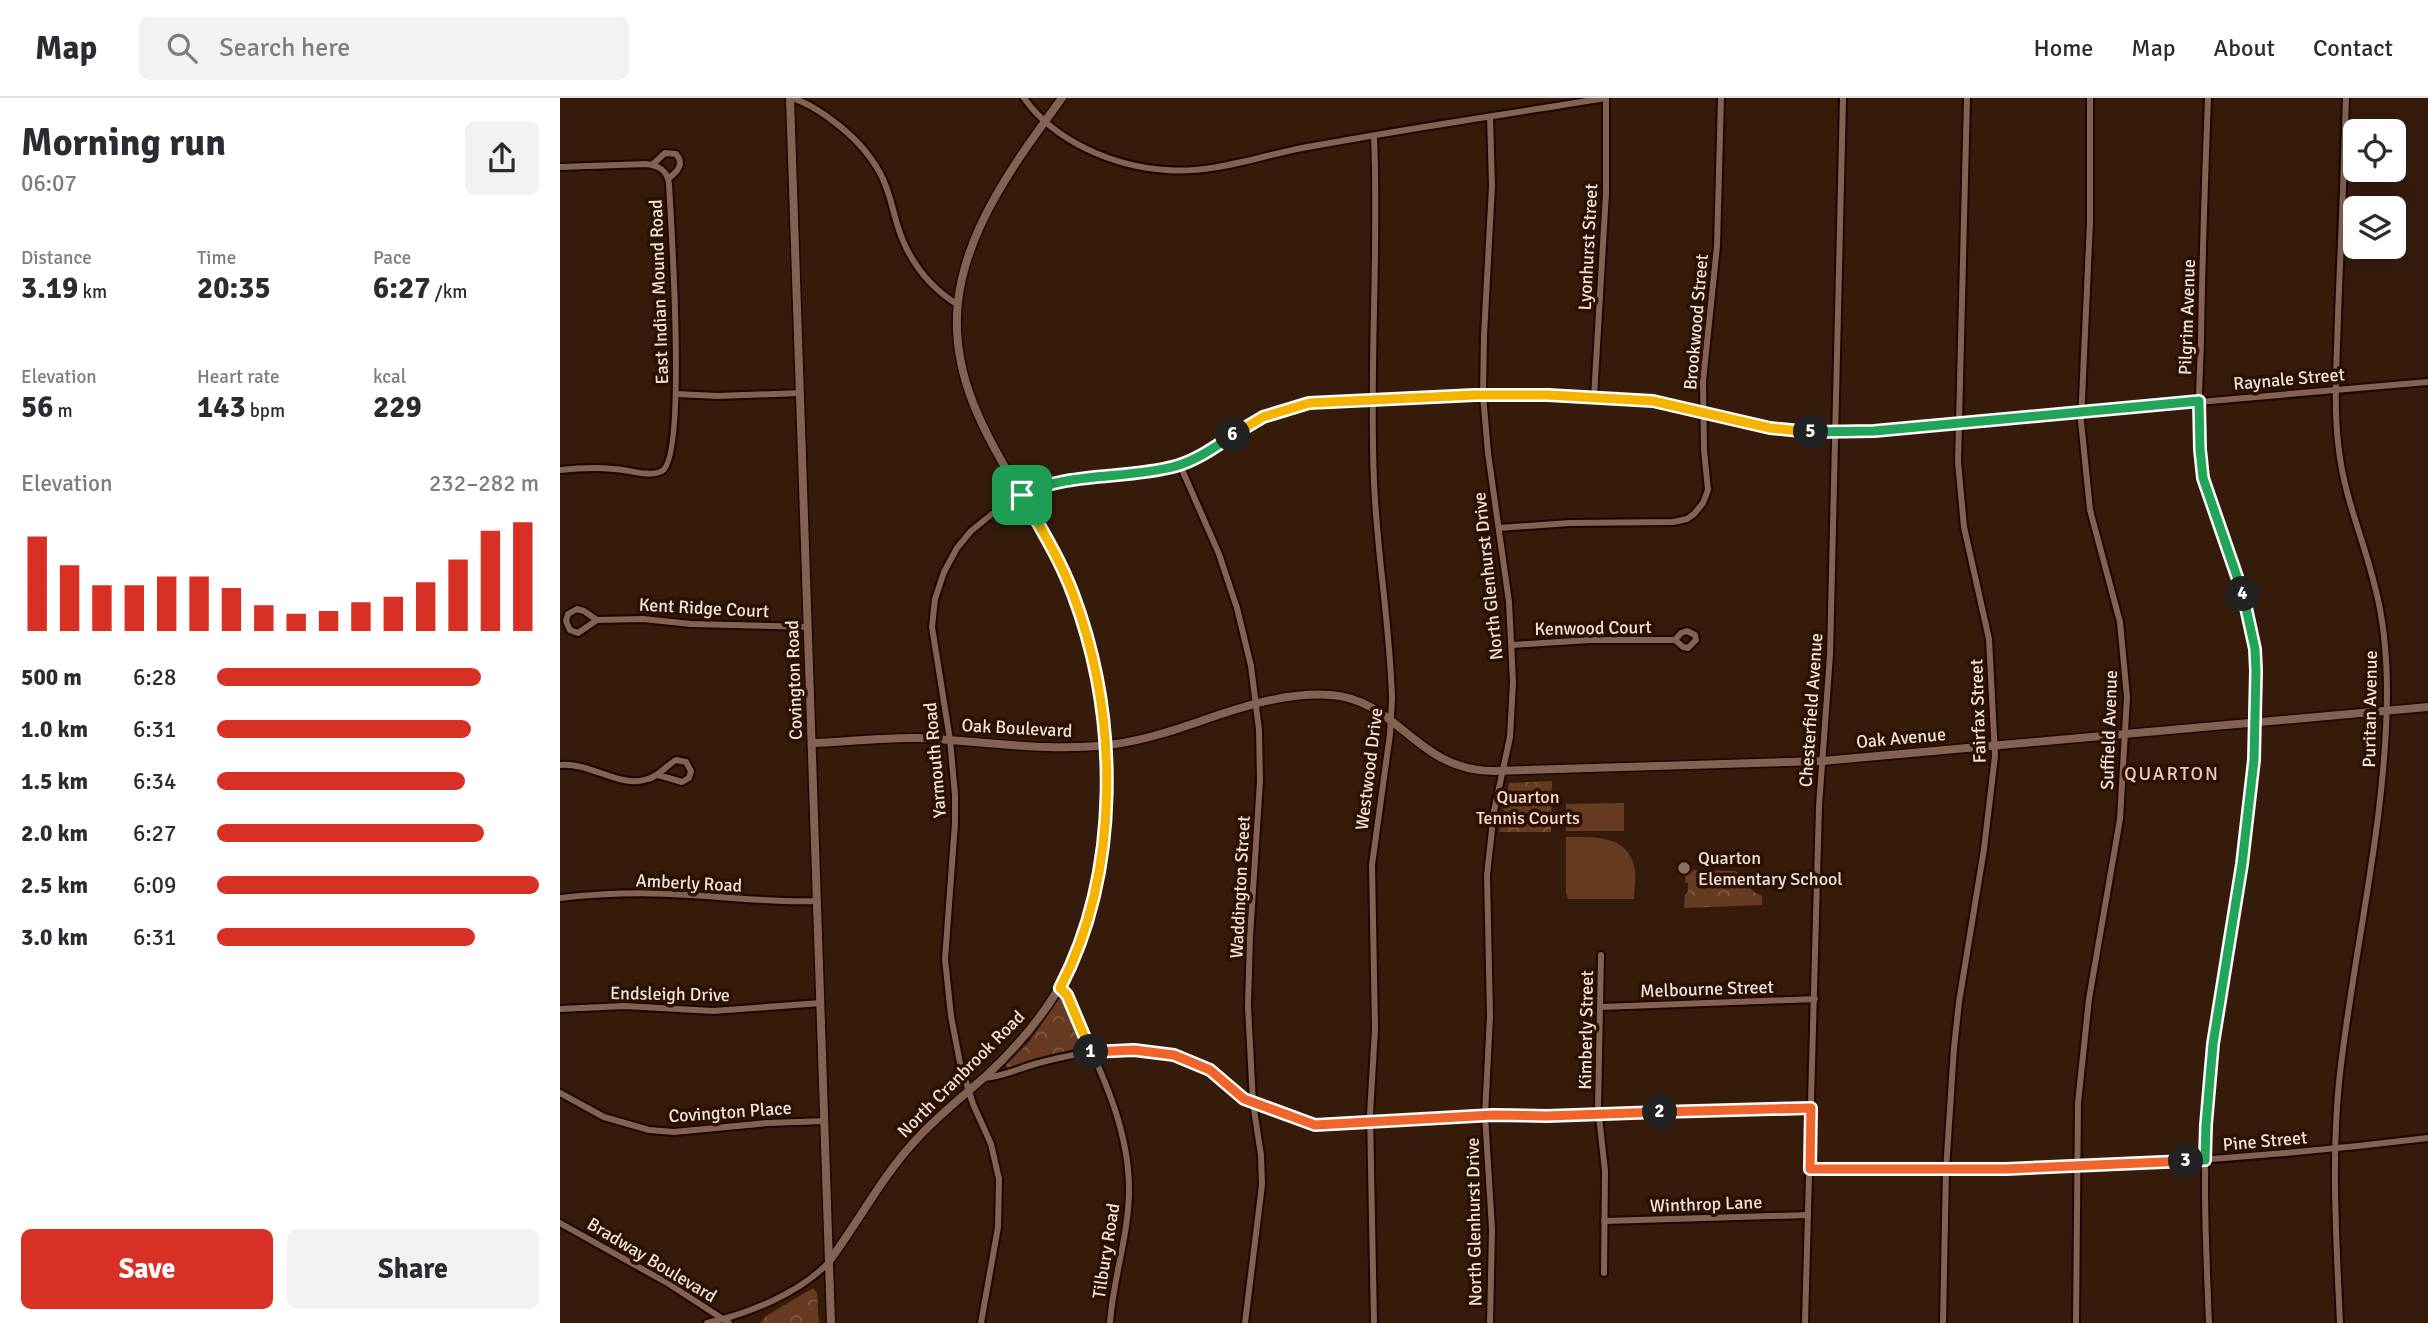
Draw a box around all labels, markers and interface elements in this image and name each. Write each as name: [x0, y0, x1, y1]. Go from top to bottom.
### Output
search box: [139, 17, 629, 80]
text: Map: [35, 28, 97, 69]
icon: search: [163, 29, 201, 67]
text: Search here: [219, 32, 350, 64]
text: Home: [2033, 33, 2093, 63]
text: Map: [2131, 33, 2176, 63]
text: About: [2214, 33, 2275, 63]
text: Contact: [2313, 33, 2393, 63]
text: Morning run: [21, 119, 226, 166]
map controls: [2343, 119, 2406, 259]
button: locate: [2343, 119, 2406, 182]
button: share: [465, 121, 539, 195]
text: 06:07: [21, 169, 77, 198]
street label: Lyonhurst Street: [1574, 183, 1602, 311]
button: layers: [2343, 196, 2406, 259]
street label: East Indian Mound Road: [645, 199, 673, 385]
text: Distance: [21, 246, 92, 270]
text: Time: [197, 246, 236, 270]
text: Pace: [373, 246, 411, 270]
street label: Brookwood Street: [1679, 253, 1713, 391]
street label: Pilgrim Avenue: [2174, 259, 2200, 375]
text: 3.19: [21, 270, 78, 307]
text: 20:35: [197, 270, 271, 307]
text: 6:27: [373, 270, 430, 307]
text: km: [78, 280, 107, 304]
text: /km: [430, 280, 467, 304]
street label: Raynale Street: [2232, 363, 2346, 395]
text: Elevation: [21, 365, 97, 389]
text: Heart rate: [197, 365, 279, 389]
text: kcal: [373, 365, 406, 389]
text: 56: [21, 389, 53, 426]
text: 143: [197, 389, 246, 426]
text: 229: [373, 389, 422, 426]
text: m: [53, 399, 73, 423]
text: bpm: [246, 399, 285, 423]
pin: 5: [1794, 414, 1828, 450]
pin: 6: [1216, 418, 1250, 452]
text: 5: [1805, 419, 1816, 443]
text: 6: [1227, 422, 1238, 446]
pin: [992, 465, 1052, 525]
text: Elevation: [21, 469, 113, 498]
text: 232–282 m: [429, 469, 539, 498]
icon: arrive: [1003, 476, 1041, 514]
street label: North Glenhurst Drive: [1468, 491, 1508, 661]
pin: 4: [2226, 576, 2260, 612]
text: 4: [2237, 581, 2248, 605]
street label: Kent Ridge Court: [638, 594, 770, 622]
street label: Kenwood Court: [1534, 616, 1652, 640]
street label: Covington Road: [781, 620, 807, 740]
street label: Chesterfield Avenue: [1795, 632, 1827, 788]
street label: Puritan Avenue: [2358, 650, 2382, 768]
street label: Fairfax Street: [1965, 658, 1991, 764]
text: 500 m: [21, 663, 82, 692]
text: 6:28: [133, 663, 176, 692]
street label: Suffield Avenue: [2096, 670, 2122, 790]
street label: Yarmouth Road: [919, 701, 951, 819]
street label: Westwood Drive: [1351, 707, 1387, 831]
street label: Oak Boulevard: [961, 714, 1073, 742]
text: 1.0 km: [21, 715, 88, 744]
text: 6:31: [133, 715, 176, 744]
street label: Oak Avenue: [1855, 723, 1947, 753]
district label: QUARTON: [2124, 762, 2220, 786]
text: 1.5 km: [21, 767, 88, 796]
text: 6:34: [133, 767, 176, 796]
park label: Quarton Tennis Courts: [1476, 786, 1580, 829]
street label: Waddington Street: [1225, 815, 1255, 959]
text: 2.0 km: [21, 819, 88, 848]
text: 6:27: [133, 819, 176, 848]
place label: Quarton Elementary School: [1698, 847, 1843, 890]
marker: Quarton Elementary School: [1676, 860, 1692, 876]
street label: Amberly Road: [635, 869, 743, 897]
text: 2.5 km: [21, 871, 88, 900]
text: 6:09: [133, 871, 176, 900]
text: 3.0 km: [21, 923, 88, 952]
text: 6:31: [133, 923, 176, 952]
street label: Kimberly Street: [1574, 970, 1598, 1090]
street label: Melbourne Street: [1640, 976, 1774, 1002]
street label: Endsleigh Drive: [610, 982, 730, 1006]
street label: North Cranbrook Road: [893, 1006, 1029, 1142]
pin: 1: [1074, 1034, 1108, 1070]
text: 1: [1085, 1039, 1096, 1063]
pin: 2: [1642, 1094, 1678, 1130]
street label: Covington Place: [668, 1097, 792, 1127]
text: 2: [1654, 1099, 1665, 1123]
street label: Pine Street: [2222, 1126, 2308, 1156]
street label: North Glenhurst Drive: [1462, 1137, 1486, 1307]
pin: 3: [2168, 1144, 2204, 1178]
text: 3: [2180, 1148, 2191, 1172]
street label: Winthrop Lane: [1649, 1191, 1763, 1217]
street label: Tilbury Road: [1088, 1202, 1124, 1300]
street label: Bradway Boulevard: [583, 1213, 721, 1307]
button: Save: [21, 1229, 273, 1309]
button: Share: [287, 1229, 539, 1309]

